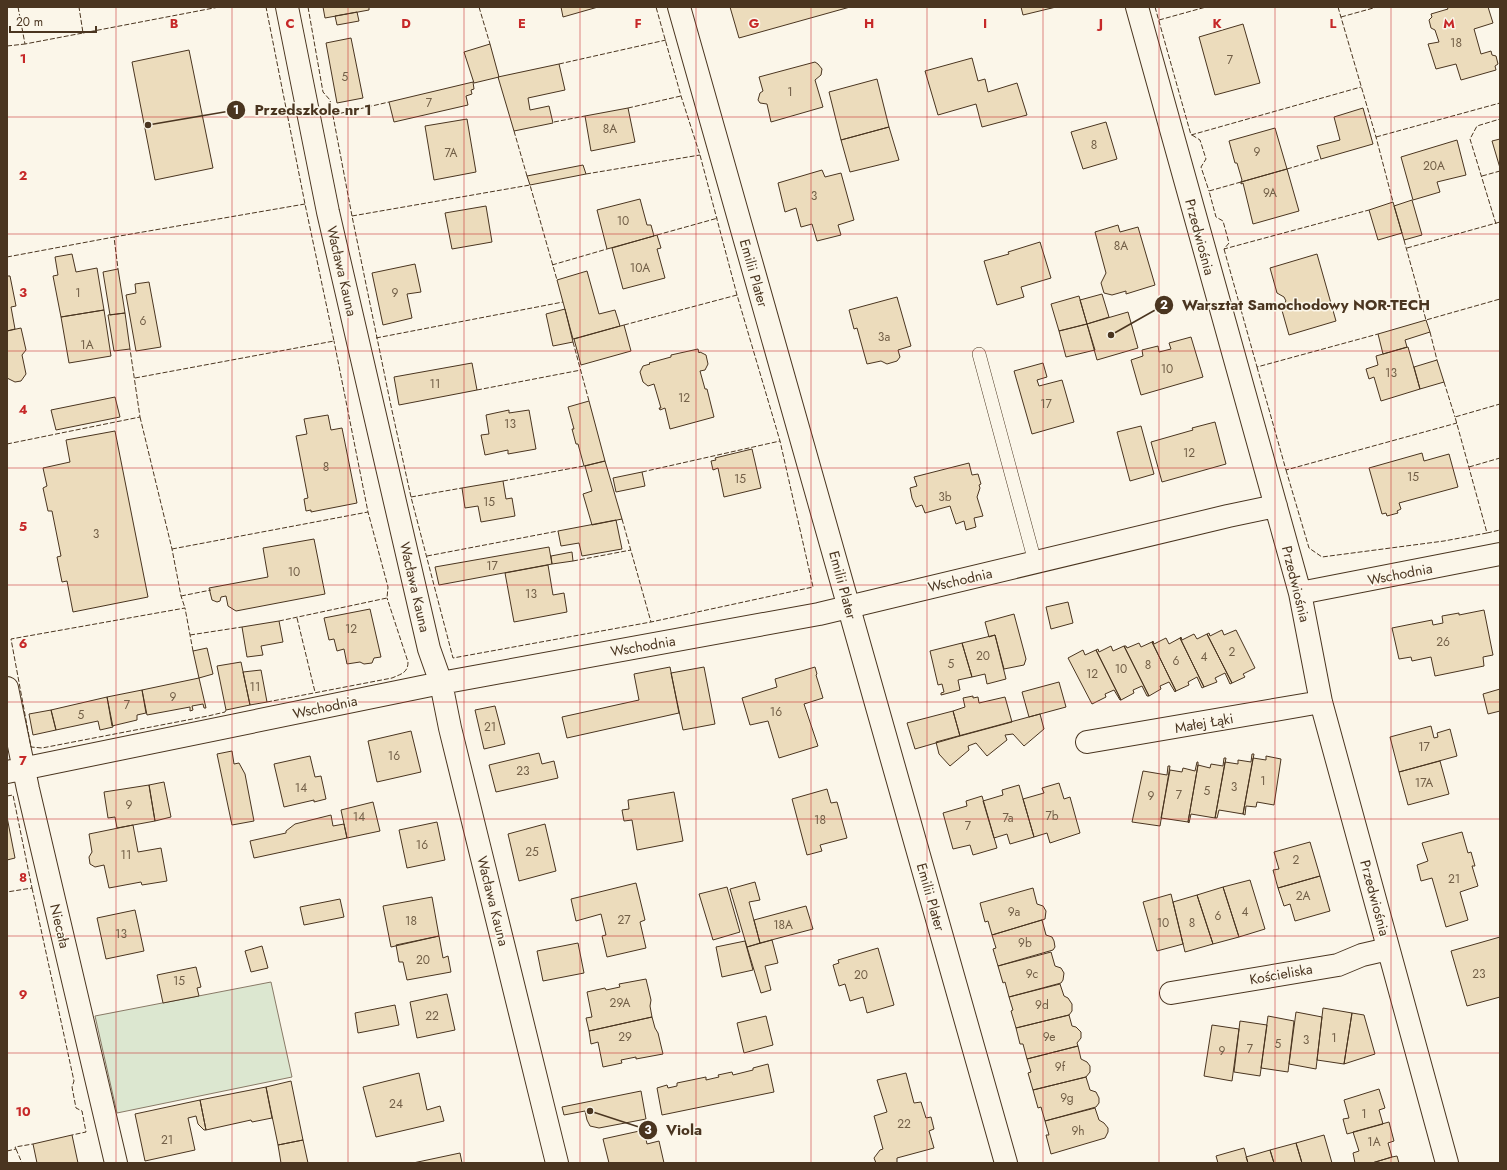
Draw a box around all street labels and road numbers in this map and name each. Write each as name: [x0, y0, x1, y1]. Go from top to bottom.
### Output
street label: Przedwiośnia: [1180, 197, 1220, 277]
street label: Wacława Kauna: [322, 224, 362, 318]
street label: Emilii Plater: [735, 237, 773, 310]
street label: Wacława Kauna: [395, 540, 435, 634]
street label: Przedwiośnia: [1277, 544, 1315, 624]
street label: Emilii Plater: [824, 549, 862, 622]
street label: Wschodnia: [1366, 558, 1434, 590]
street label: Wschodnia: [926, 563, 994, 597]
street label: Wschodnia: [609, 630, 677, 662]
street label: Wschodnia: [291, 690, 359, 724]
street label: Małej Łąki: [1173, 708, 1235, 738]
street label: Wacława Kauna: [472, 854, 514, 948]
street label: Przedwiośnia: [1355, 858, 1395, 938]
street label: Emilii Plater: [912, 861, 950, 934]
street label: Niecała: [45, 902, 75, 950]
street label: Kościeliska: [1248, 959, 1314, 989]

